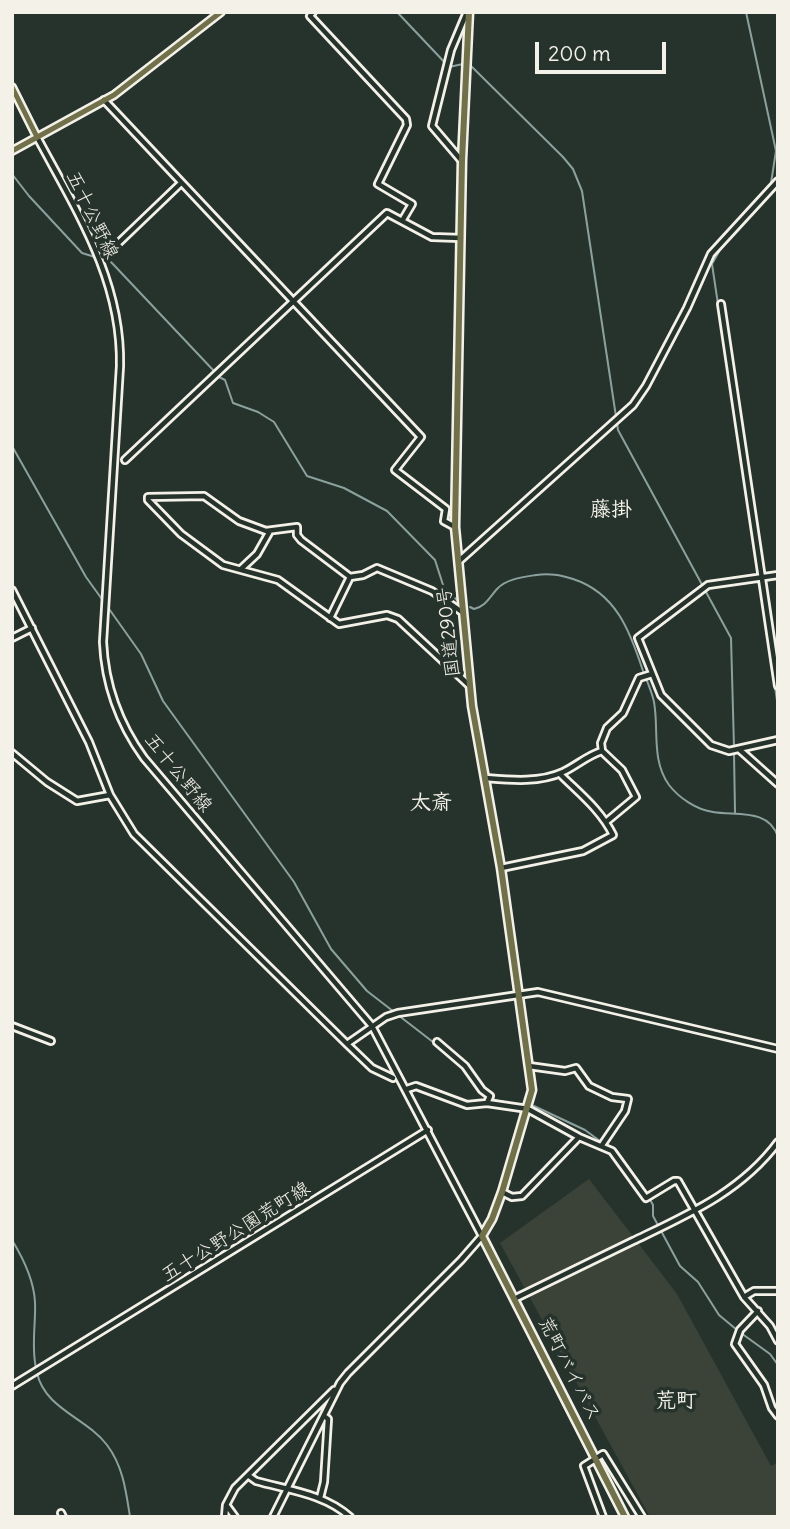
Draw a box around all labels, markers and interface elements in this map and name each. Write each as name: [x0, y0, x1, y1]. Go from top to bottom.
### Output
scale bar: [538, 28, 669, 72]
text: 200 m: [548, 40, 611, 67]
street label: 五十公野線: [61, 167, 123, 263]
district label: 藤掛: [590, 497, 632, 523]
street label: 国道290号: [433, 586, 465, 678]
street label: 五十公野線: [139, 729, 217, 817]
district label: 太斎: [410, 790, 452, 816]
street label: 五十公野公園荒町線: [157, 1177, 315, 1287]
street label: 荒町バイパス: [533, 1313, 605, 1425]
district label: 荒町: [655, 1388, 697, 1414]

